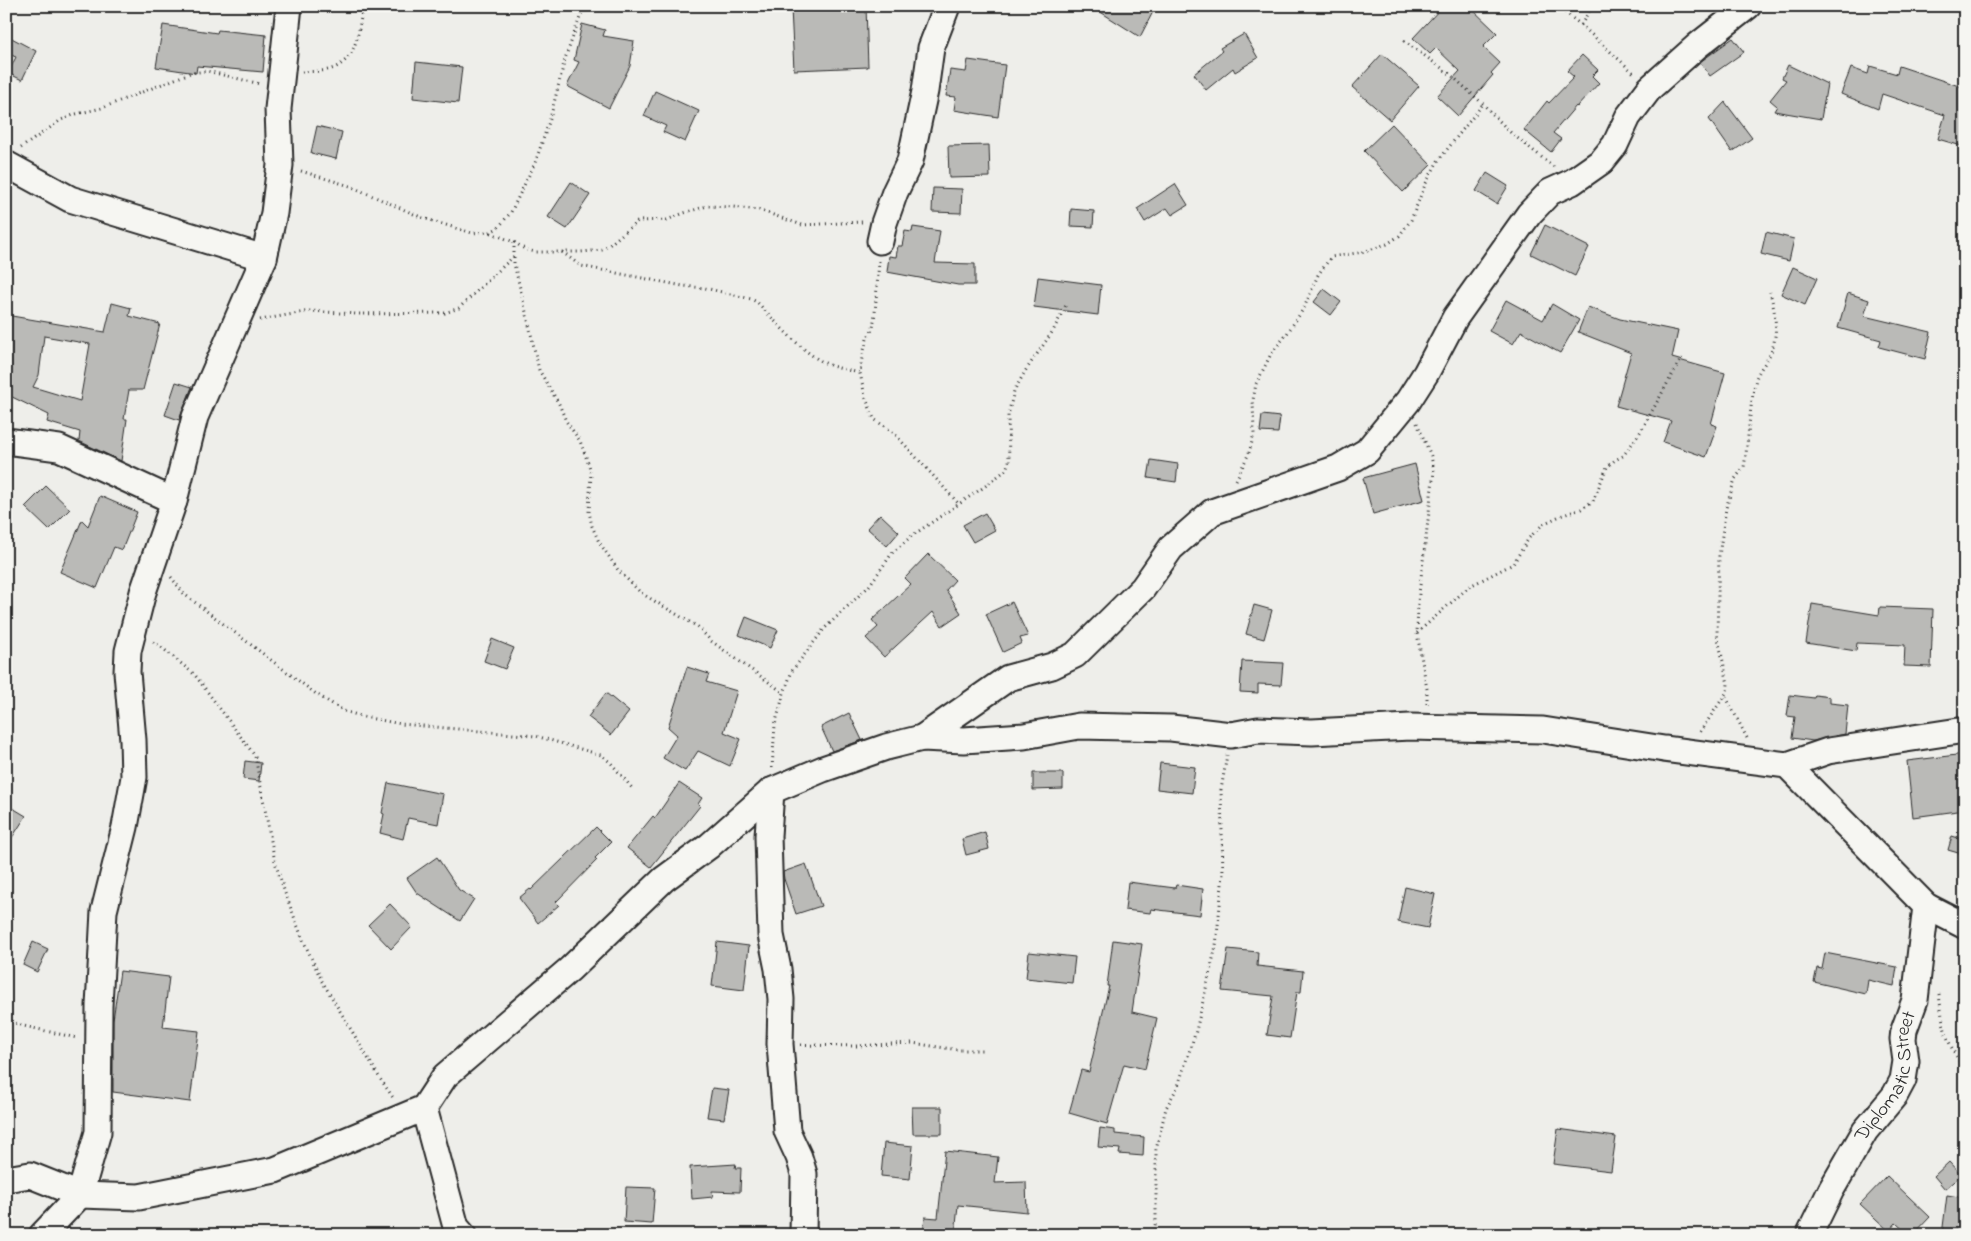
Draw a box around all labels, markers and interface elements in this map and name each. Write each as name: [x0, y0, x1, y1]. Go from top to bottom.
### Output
street label: Diplomatic Street: [1847, 1007, 1924, 1148]

